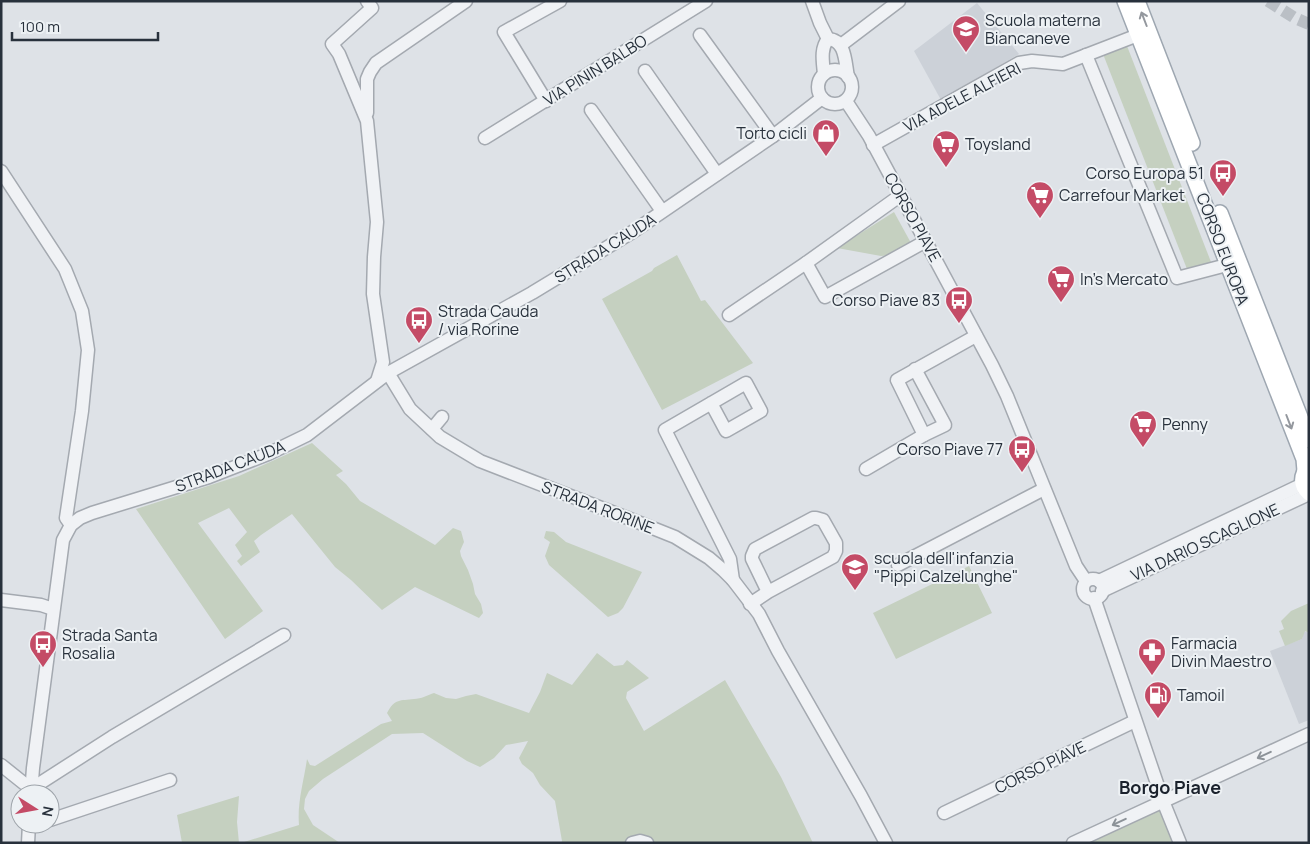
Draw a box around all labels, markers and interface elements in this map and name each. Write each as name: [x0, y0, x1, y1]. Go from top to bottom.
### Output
place label: Scuola materna Biancaneve: [985, 9, 1101, 49]
scale bar: [12, 10, 159, 42]
one-way arrow: [1139, 12, 1148, 28]
school or university icon: Scuola materna Biancaneve: [951, 14, 981, 53]
text: 100 m: [20, 16, 60, 37]
street label: VIA PININ BALBO: [539, 29, 651, 111]
street label: VIA ADELE ALFIERI: [899, 57, 1025, 137]
shop icon: Torto cicli: [811, 118, 841, 157]
place label: Torto cicli: [736, 122, 807, 144]
supermarket icon: Toysland: [931, 129, 961, 168]
place label: Toysland: [965, 133, 1031, 155]
bus stop icon: Corso Europa 51: [1208, 158, 1238, 197]
place label: Corso Europa 51: [1086, 162, 1204, 184]
street label: CORSO PIAVE: [879, 168, 947, 266]
supermarket icon: Carrefour Market: [1025, 180, 1055, 219]
place label: Carrefour Market: [1059, 184, 1185, 206]
street label: CORSO EUROPA: [1191, 190, 1255, 308]
street label: STRADA CAUDA: [550, 208, 660, 288]
supermarket icon: In's Mercato: [1046, 264, 1076, 303]
place label: In's Mercato: [1080, 268, 1168, 290]
bus stop icon: Corso Piave 83: [944, 285, 974, 324]
place label: Corso Piave 83: [832, 289, 940, 311]
place label: Strada Cauda / via Rorine: [438, 300, 538, 340]
bus stop icon: Strada Cauda / via Rorine: [404, 305, 434, 344]
supermarket icon: Penny: [1128, 409, 1158, 448]
place label: Penny: [1162, 413, 1208, 435]
one-way arrow: [1286, 414, 1295, 429]
bus stop icon: Corso Piave 77: [1007, 434, 1037, 473]
street label: STRADA CAUDA: [172, 435, 288, 497]
place label: Corso Piave 77: [897, 438, 1003, 460]
street label: STRADA RORINE: [539, 475, 657, 539]
street label: VIA DARIO SCAGLIONE: [1127, 498, 1283, 586]
place label: scuola dell'infanzia "Pippi Calzelunghe": [874, 547, 1018, 587]
school or university icon: scuola dell'infanzia "Pippi Calzelunghe": [840, 552, 870, 591]
place label: Strada Santa Rosalia: [62, 624, 158, 664]
bus stop icon: Strada Santa Rosalia: [28, 629, 58, 668]
place label: Farmacia Divin Maestro: [1171, 632, 1272, 672]
pharmacy icon: Farmacia Divin Maestro: [1137, 637, 1167, 676]
fuel station icon: Tamoil: [1143, 680, 1173, 719]
place label: Tamoil: [1177, 684, 1225, 706]
street label: CORSO PIAVE: [991, 735, 1089, 799]
one-way arrow: [1257, 750, 1272, 760]
district label: Borgo Piave: [1119, 775, 1221, 799]
north arrow: [10, 784, 60, 834]
text: N: [38, 805, 59, 818]
one-way arrow: [1112, 817, 1127, 827]

